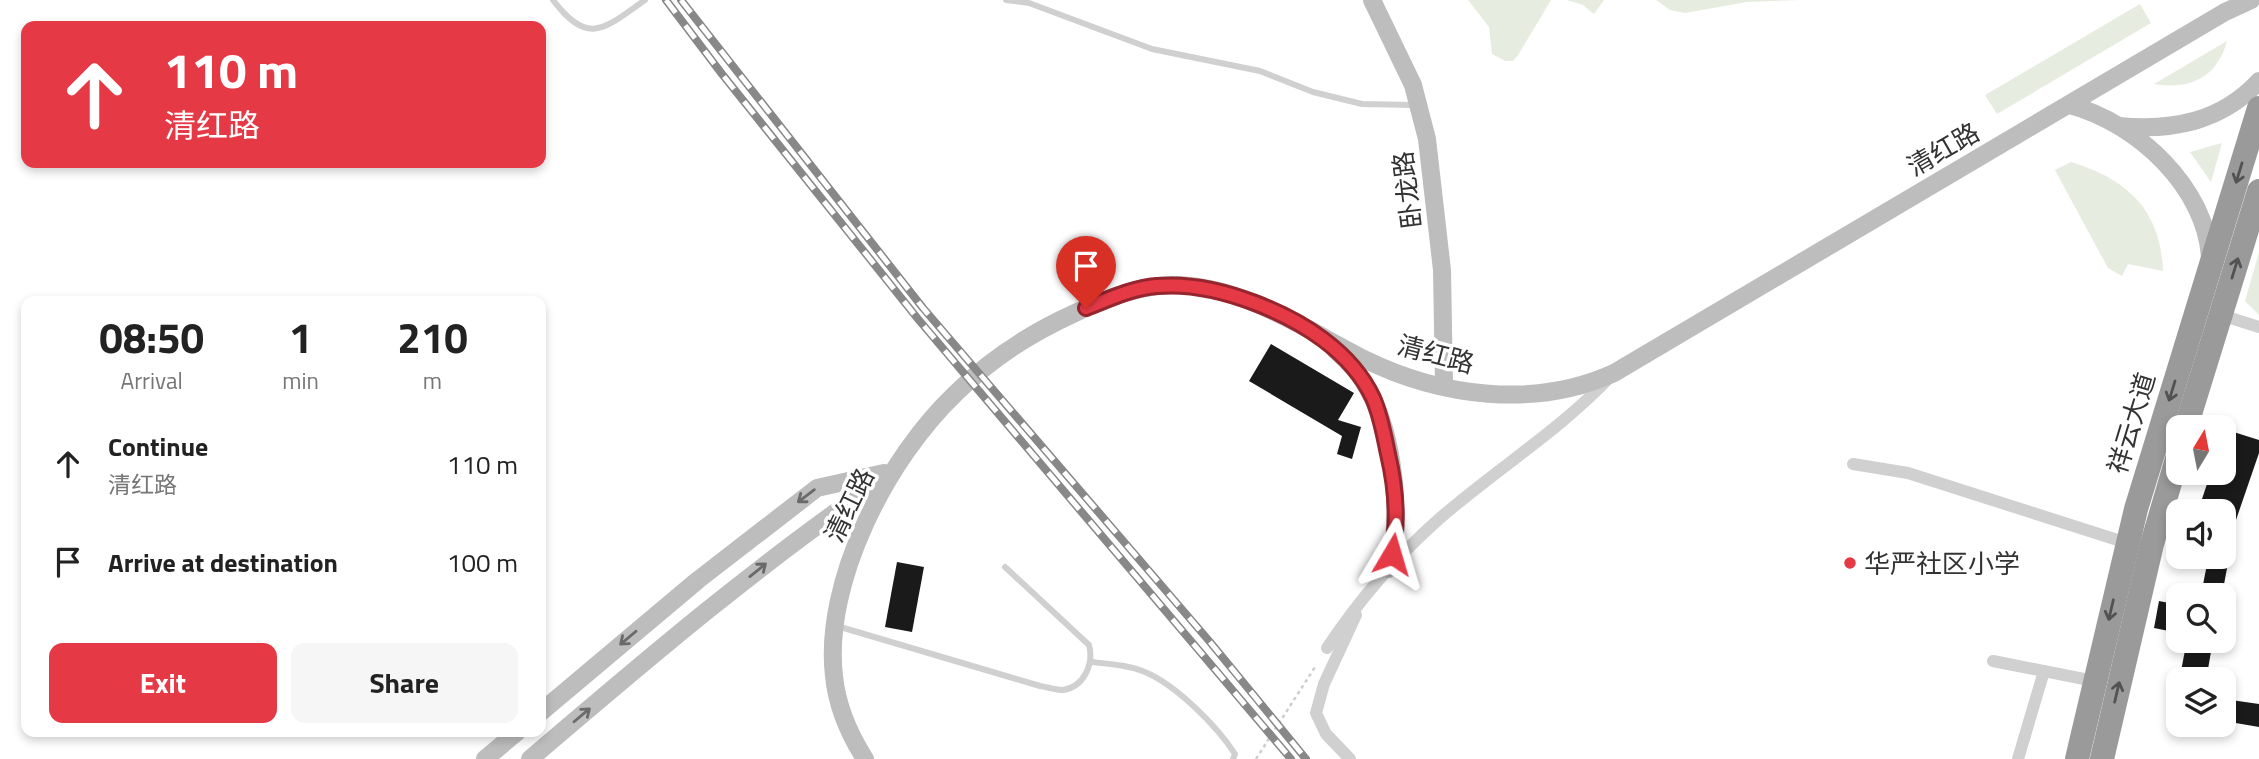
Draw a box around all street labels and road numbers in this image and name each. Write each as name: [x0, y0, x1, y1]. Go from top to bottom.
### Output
street label: 清红路: [1899, 113, 1987, 185]
street label: 卧龙路: [1383, 149, 1431, 231]
street label: 清红路: [1393, 325, 1479, 383]
street label: 祥云大道: [2097, 368, 2165, 478]
street label: 清红路: [814, 461, 884, 549]

